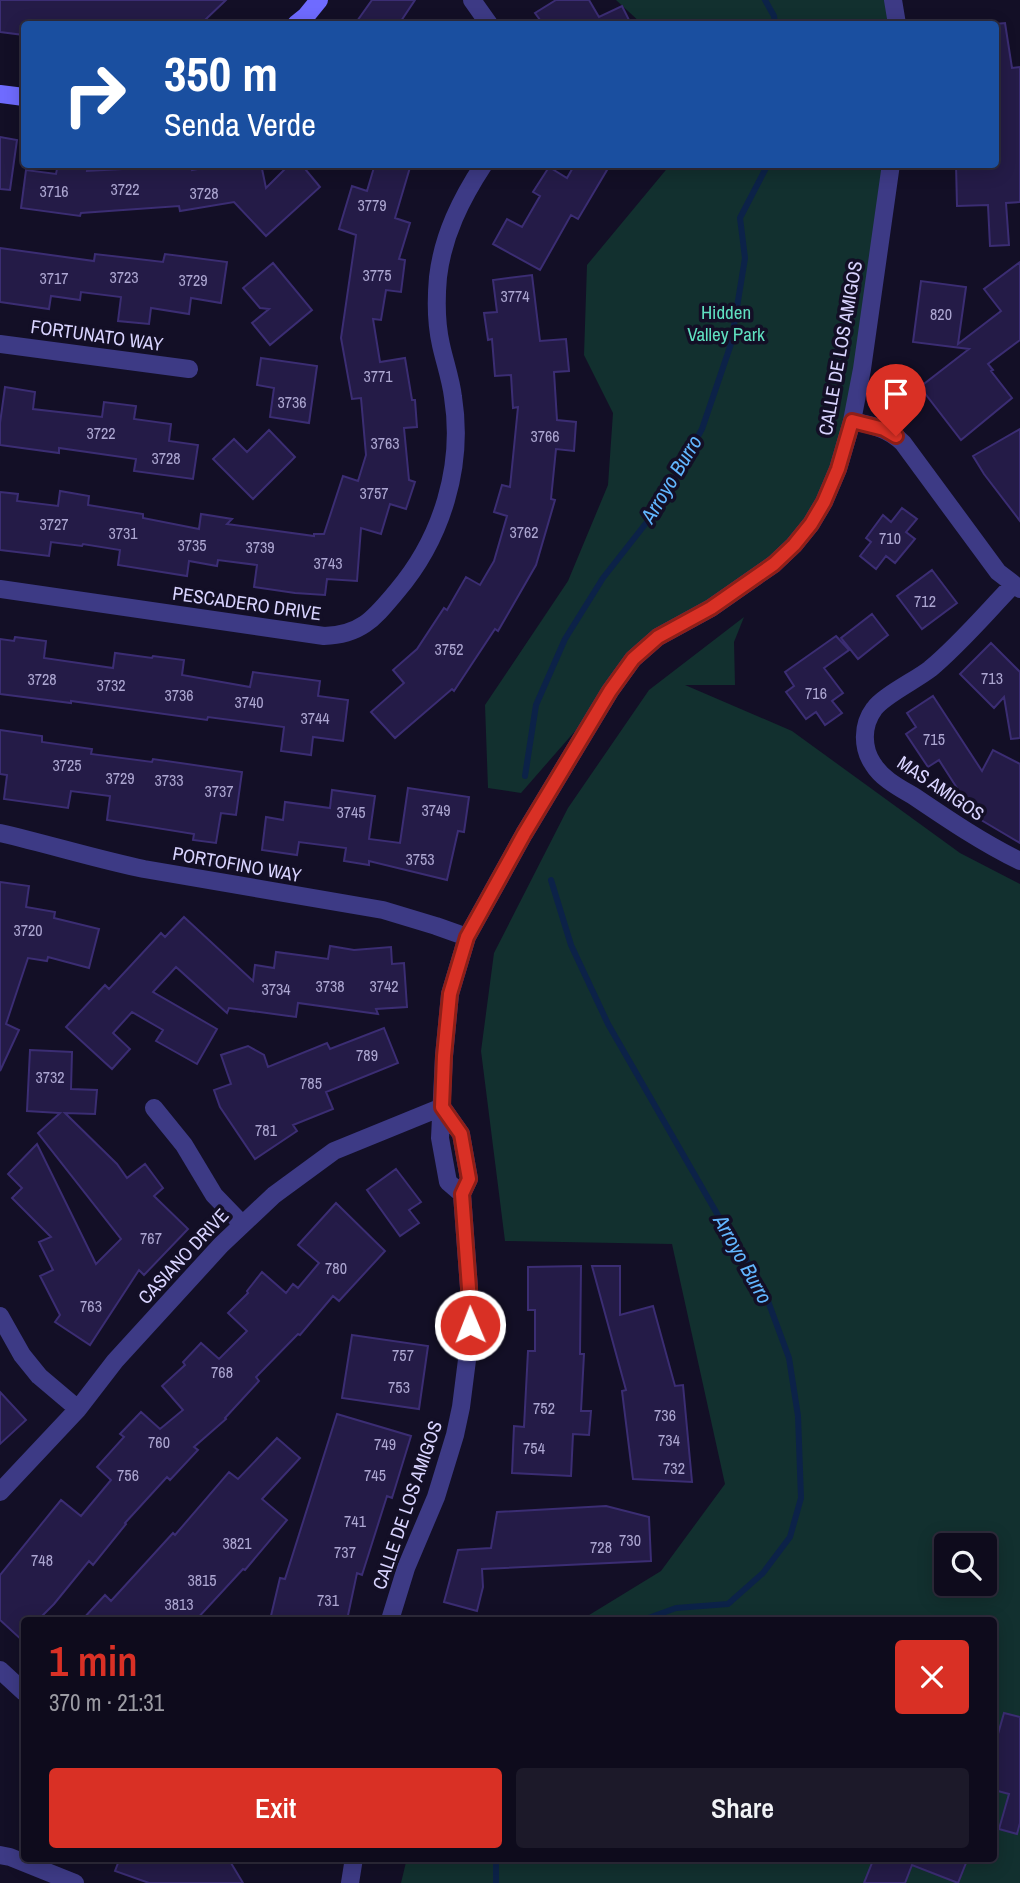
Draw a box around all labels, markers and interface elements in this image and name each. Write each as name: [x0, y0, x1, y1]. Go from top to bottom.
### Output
text: 350 m: [164, 40, 278, 106]
icon: right: [49, 49, 140, 140]
text: Senda Verde: [164, 103, 316, 146]
house number: 3722: [110, 178, 140, 200]
house number: 3716: [39, 180, 69, 202]
house number: 3728: [189, 182, 219, 204]
house number: 3779: [357, 194, 387, 216]
street label: CALLE DE LOS AMIGOS: [812, 259, 868, 437]
house number: 3775: [362, 264, 392, 286]
house number: 3723: [109, 266, 139, 288]
house number: 3717: [39, 267, 69, 289]
house number: 3729: [178, 269, 208, 291]
house number: 3774: [500, 285, 530, 307]
park label: Hidden Valley Park: [687, 299, 765, 347]
house number: 820: [930, 303, 952, 325]
street label: FORTUNATO WAY: [29, 313, 165, 357]
pin: [866, 364, 926, 436]
house number: 3771: [363, 365, 393, 387]
icon: arrive: [877, 375, 915, 413]
house number: 3736: [277, 391, 307, 413]
house number: 3722: [86, 422, 116, 444]
house number: 3766: [530, 425, 560, 447]
water label: Arroyo Burro: [633, 430, 709, 529]
house number: 3763: [370, 432, 400, 454]
house number: 3728: [151, 447, 181, 469]
house number: 3757: [359, 482, 389, 504]
house number: 3727: [39, 513, 69, 535]
house number: 3762: [509, 521, 539, 543]
house number: 3731: [108, 522, 138, 544]
house number: 710: [879, 527, 901, 549]
house number: 3735: [177, 534, 207, 556]
house number: 3739: [245, 536, 275, 558]
house number: 3743: [313, 552, 343, 574]
street label: PESCADERO DRIVE: [171, 580, 323, 626]
house number: 712: [914, 590, 936, 612]
house number: 3752: [434, 638, 464, 660]
house number: 713: [981, 667, 1003, 689]
house number: 3728: [27, 668, 57, 690]
house number: 3732: [96, 674, 126, 696]
house number: 716: [805, 682, 827, 704]
house number: 3736: [164, 684, 194, 706]
house number: 3740: [234, 691, 264, 713]
house number: 3744: [300, 707, 330, 729]
house number: 715: [923, 728, 945, 750]
street label: MAS AMIGOS: [892, 749, 990, 827]
house number: 3725: [52, 754, 82, 776]
house number: 3729: [105, 767, 135, 789]
house number: 3733: [154, 769, 184, 791]
house number: 3737: [204, 780, 234, 802]
house number: 3749: [421, 799, 451, 821]
house number: 3745: [336, 801, 366, 823]
street label: PORTOFINO WAY: [171, 840, 304, 888]
house number: 3753: [405, 848, 435, 870]
house number: 3720: [13, 919, 43, 941]
house number: 3738: [315, 975, 345, 997]
house number: 3742: [369, 975, 399, 997]
house number: 3734: [261, 978, 291, 1000]
house number: 789: [356, 1044, 378, 1066]
house number: 3732: [35, 1066, 65, 1088]
house number: 785: [300, 1072, 322, 1094]
house number: 781: [255, 1119, 278, 1141]
street label: CASIANO DRIVE: [132, 1202, 234, 1310]
water label: Arroyo Burro: [706, 1208, 779, 1309]
house number: 767: [140, 1227, 162, 1249]
house number: 780: [325, 1257, 347, 1279]
position arrow: [433, 1288, 507, 1362]
house number: 763: [80, 1295, 102, 1317]
house number: 757: [392, 1344, 414, 1366]
house number: 768: [211, 1361, 233, 1383]
house number: 753: [388, 1376, 410, 1398]
house number: 752: [533, 1397, 555, 1419]
house number: 736: [654, 1404, 676, 1426]
street label: CALLE DE LOS AMIGOS: [366, 1417, 448, 1593]
house number: 734: [658, 1429, 680, 1451]
house number: 760: [148, 1431, 170, 1453]
house number: 749: [374, 1433, 396, 1455]
house number: 754: [523, 1437, 545, 1459]
house number: 732: [663, 1457, 685, 1479]
house number: 756: [117, 1464, 139, 1486]
house number: 745: [364, 1464, 386, 1486]
house number: 741: [344, 1510, 367, 1532]
house number: 730: [619, 1529, 641, 1551]
house number: 3821: [222, 1532, 252, 1554]
map controls: [934, 1533, 997, 1596]
button: search: [934, 1533, 997, 1596]
house number: 728: [590, 1536, 612, 1558]
house number: 737: [334, 1541, 356, 1563]
house number: 748: [31, 1549, 53, 1571]
house number: 3815: [187, 1569, 217, 1591]
house number: 731: [317, 1589, 340, 1611]
house number: 3813: [164, 1593, 194, 1615]
text: 1 min: [49, 1633, 138, 1689]
button: close: [895, 1640, 969, 1714]
text: 370 m · 21:31: [49, 1687, 164, 1718]
button: Exit: [49, 1768, 502, 1848]
button: Share: [516, 1768, 969, 1848]

